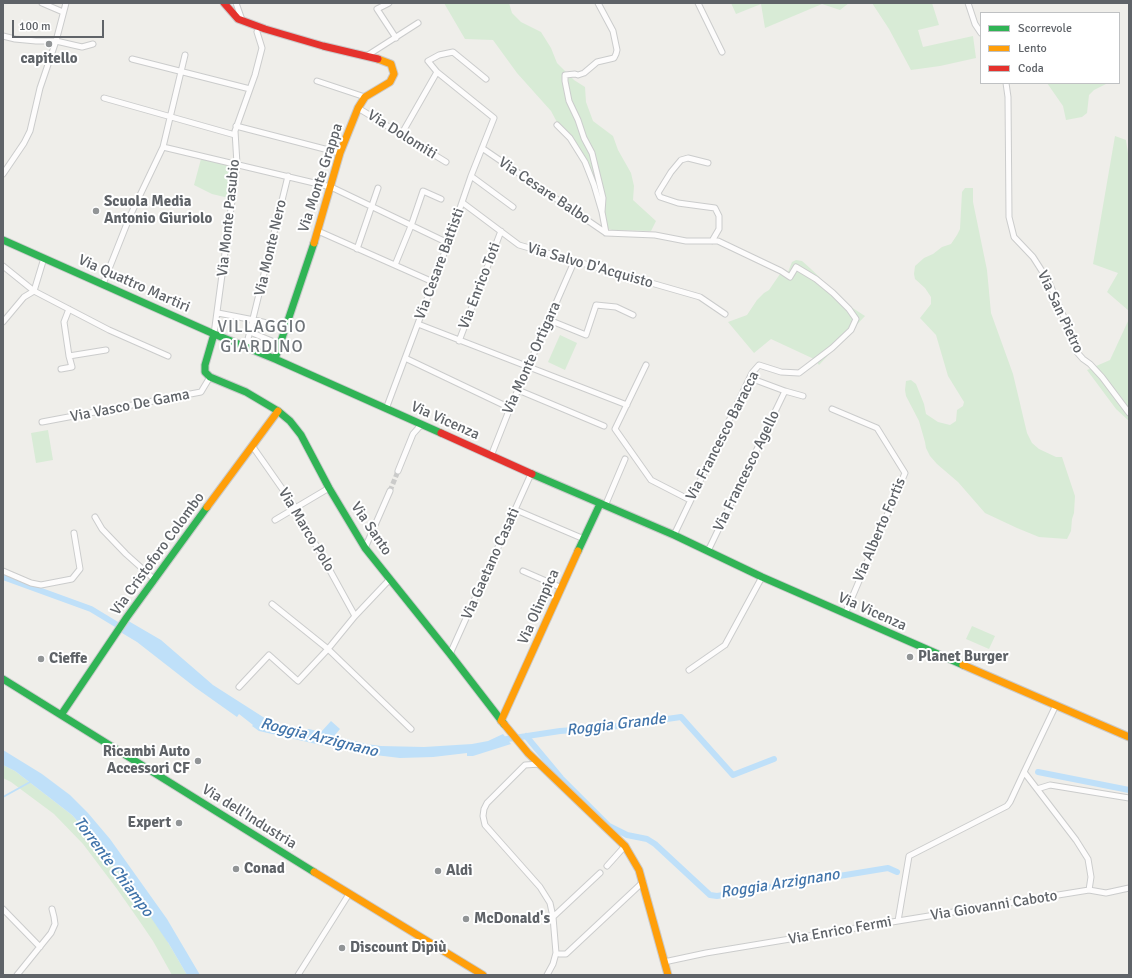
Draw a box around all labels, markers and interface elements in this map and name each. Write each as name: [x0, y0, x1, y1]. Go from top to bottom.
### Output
scale bar: [14, 12, 106, 38]
legend: [980, 12, 1120, 84]
text: 100 m: [19, 19, 51, 34]
text: Scorrevole: [1018, 21, 1072, 36]
marker: capitello: [44, 39, 54, 49]
text: Lento: [1018, 41, 1047, 56]
place label: capitello: [20, 50, 78, 68]
text: Coda: [1018, 61, 1044, 76]
street label: Via Dolomiti: [364, 107, 440, 163]
street label: Via Monte Grappa: [295, 121, 347, 235]
street label: Via Cesare Balbo: [495, 154, 593, 228]
street label: Via Monte Pasubio: [214, 158, 244, 278]
place label: Scuola Media Antonio Giuriolo: [104, 193, 212, 228]
street label: Via Monte Nero: [251, 198, 291, 298]
marker: Scuola Media Antonio Giuriolo: [91, 206, 101, 216]
street label: Via Cesare Battisti: [411, 206, 469, 322]
street label: Via Salvo D'Acquisto: [525, 239, 655, 293]
street label: Via Enrico Toti: [455, 240, 505, 332]
street label: Via Quattro Martiri: [75, 251, 193, 317]
street label: Via San Pietro: [1033, 268, 1087, 356]
street label: Via Monte Ortigara: [499, 299, 565, 417]
district label: VILLAGGIO GIARDINO: [217, 318, 307, 358]
street label: Via Francesco Baracca: [683, 368, 763, 504]
street label: Via Vasco De Gama: [69, 386, 191, 426]
street label: Via Vicenza: [408, 398, 482, 444]
street label: Via Francesco Agello: [710, 408, 784, 534]
street label: Via Alberto Fortis: [850, 475, 910, 585]
street label: Via Marco Polo: [274, 485, 338, 575]
street label: Via Cristoforo Colombo: [107, 489, 209, 619]
street label: Via Santo: [347, 499, 395, 559]
street label: Via Gaetano Casati: [458, 505, 524, 623]
street label: Via Olimpica: [514, 567, 564, 647]
street label: Via Vicenza: [835, 589, 909, 635]
place label: Planet Burger: [918, 648, 1009, 666]
place label: Cieffe: [49, 650, 87, 668]
marker: Planet Burger: [905, 652, 915, 662]
marker: Cieffe: [36, 654, 46, 664]
water label: Roggia Grande: [565, 709, 667, 741]
water label: Roggia Arzignano: [258, 714, 380, 762]
place label: Ricambi Auto Accessori CF: [103, 743, 190, 778]
marker: Ricambi Auto Accessori CF: [193, 756, 203, 766]
street label: Via dell'Industria: [198, 781, 300, 853]
water label: Torrente Chiampo: [69, 813, 157, 921]
place label: Expert: [128, 814, 171, 832]
marker: Expert: [174, 818, 184, 828]
place label: Conad: [244, 860, 285, 878]
place label: Aldi: [446, 862, 473, 880]
marker: Conad: [231, 864, 241, 874]
water label: Roggia Arzignano: [719, 865, 841, 903]
marker: Aldi: [433, 866, 443, 876]
street label: Via Giovanni Caboto: [929, 887, 1059, 925]
place label: McDonald's: [474, 910, 550, 928]
street label: Via Enrico Fermi: [787, 913, 893, 949]
marker: McDonald's: [461, 914, 471, 924]
place label: Discount Dipiù: [350, 939, 447, 957]
marker: Discount Dipiù: [337, 943, 347, 953]

